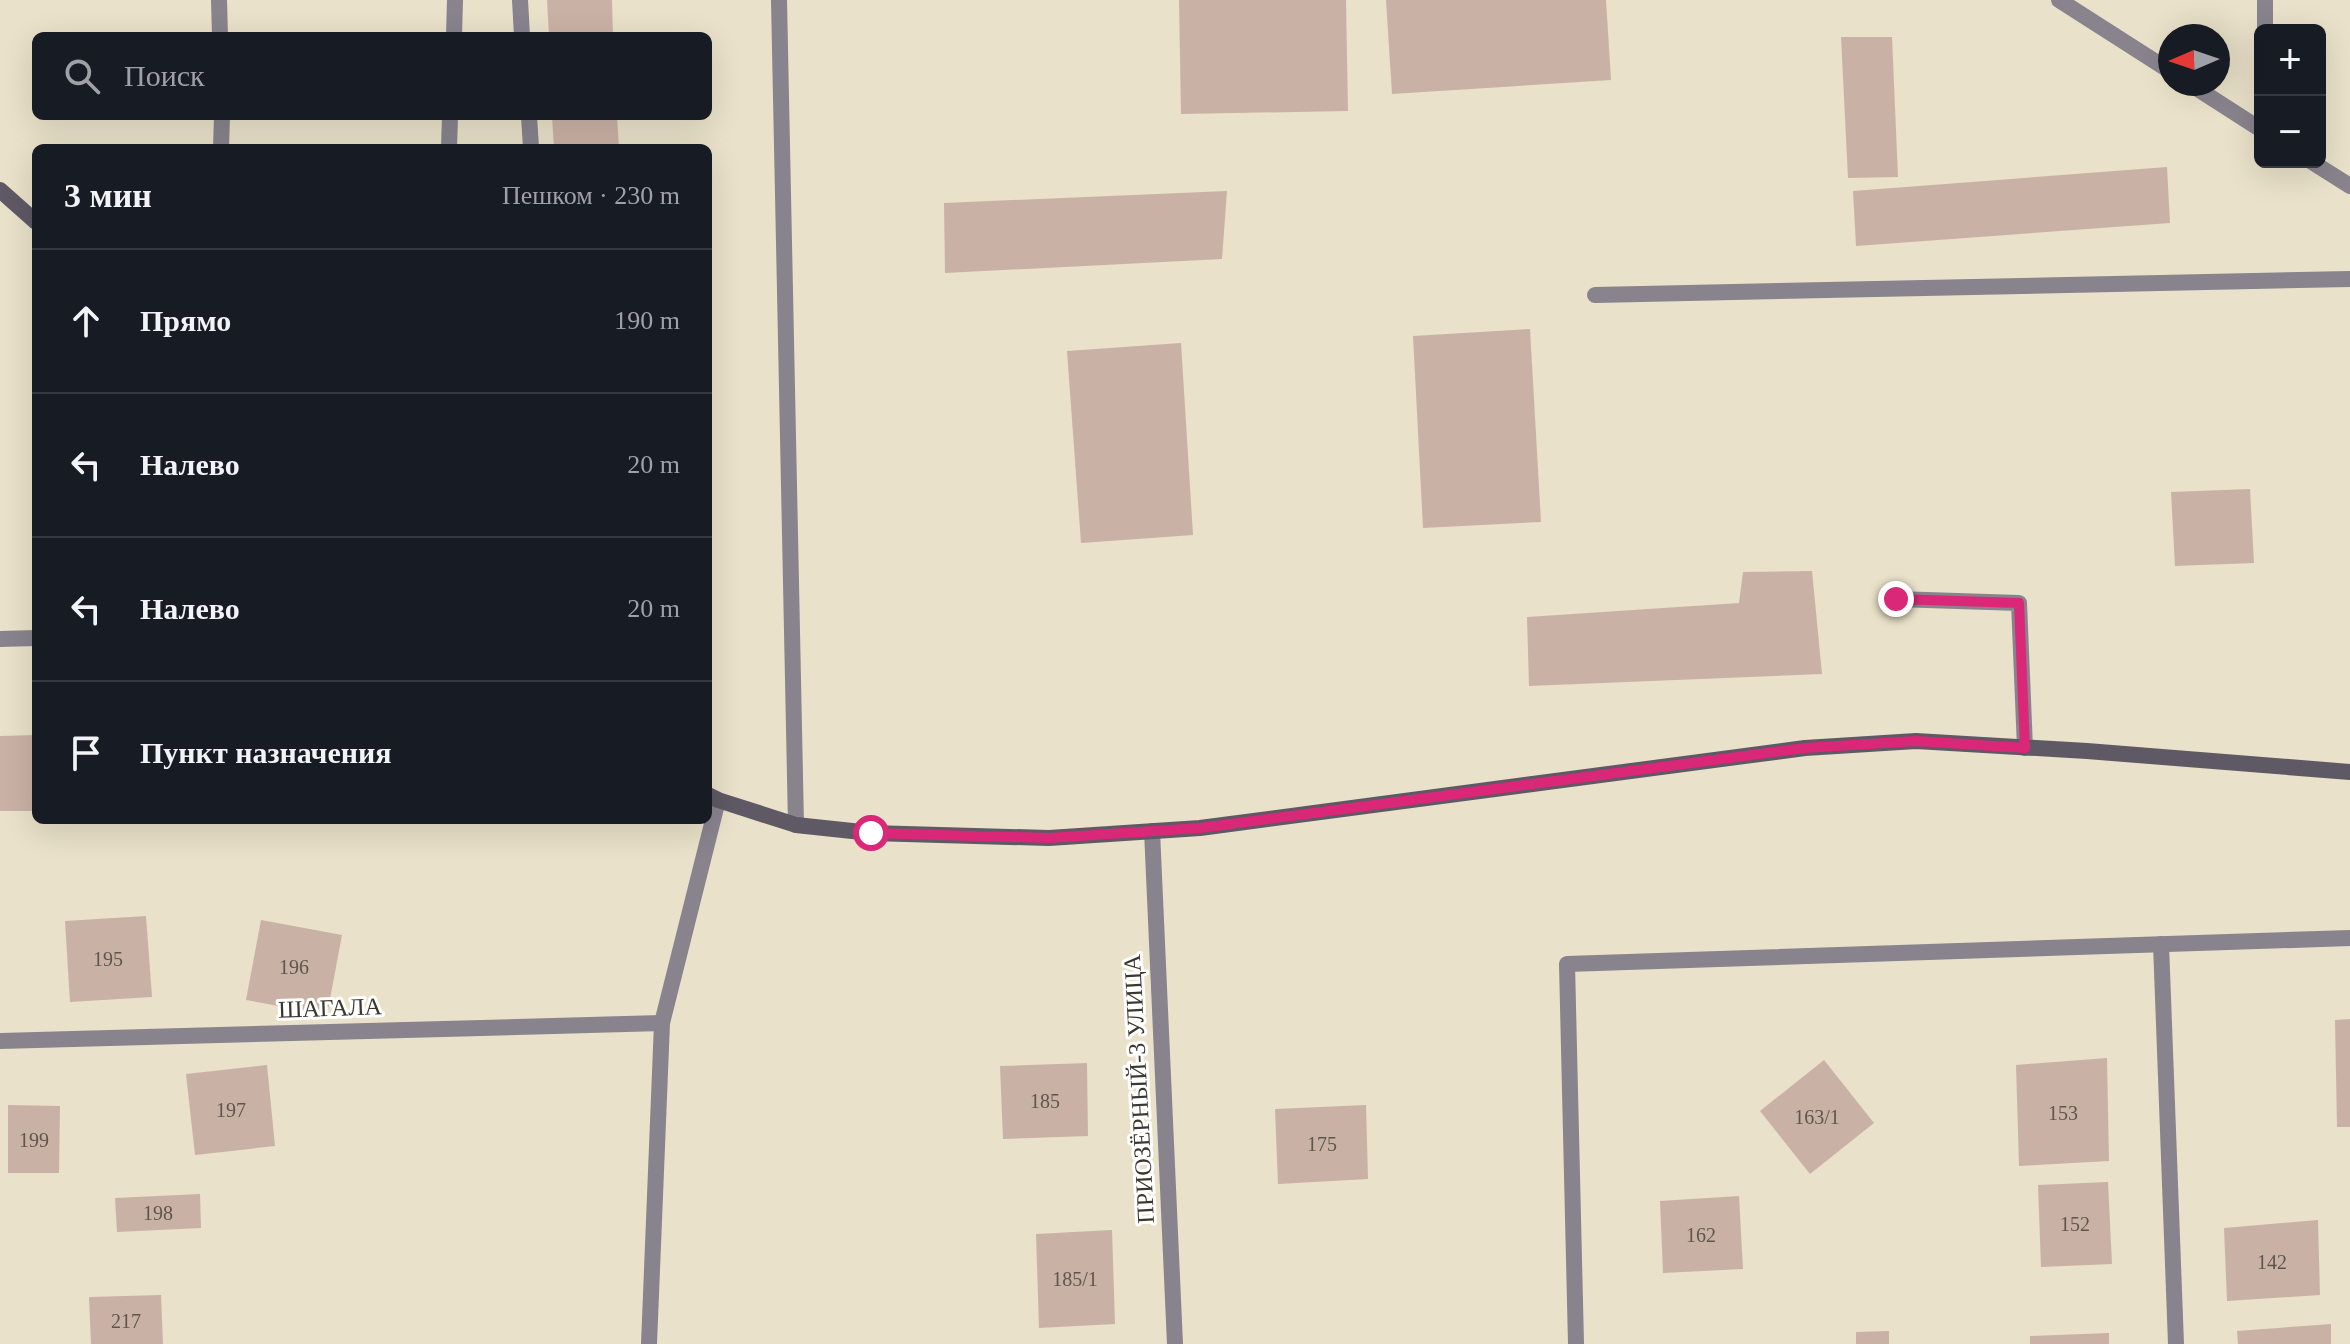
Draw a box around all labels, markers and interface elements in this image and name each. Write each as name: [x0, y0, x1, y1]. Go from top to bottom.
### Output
north arrow: [2158, 24, 2230, 96]
map controls: [2254, 24, 2326, 168]
button: +: [2254, 24, 2326, 96]
search box: [32, 32, 712, 120]
icon: search: [60, 54, 104, 98]
text: Поиск: [124, 59, 205, 92]
button: −: [2254, 96, 2326, 168]
text: 3 мин: [64, 177, 152, 214]
text: Пешком · 230 m: [502, 181, 680, 210]
icon: ahead: [64, 299, 108, 343]
text: Прямо: [140, 304, 231, 337]
text: 190 m: [614, 306, 680, 335]
icon: left: [64, 443, 108, 487]
text: Налево: [140, 448, 240, 481]
text: 20 m: [627, 450, 680, 479]
route end: [1878, 581, 1914, 617]
icon: left: [64, 587, 108, 631]
text: Налево: [140, 592, 240, 625]
text: 20 m: [627, 594, 680, 623]
icon: arrive: [64, 731, 108, 775]
text: Пункт назначения: [140, 736, 392, 769]
route start: [853, 815, 889, 851]
house number: 195: [93, 948, 123, 970]
street label: ПРИОЗЁРНЫЙ-3 УЛИЦА: [1119, 953, 1159, 1224]
house number: 196: [279, 956, 309, 978]
street label: ШАГАЛА: [278, 993, 383, 1023]
house number: 185: [1030, 1090, 1060, 1112]
house number: 197: [216, 1099, 246, 1121]
house number: 153: [2048, 1102, 2078, 1124]
house number: 163/1: [1794, 1106, 1840, 1128]
house number: 199: [19, 1129, 49, 1151]
house number: 175: [1307, 1133, 1337, 1155]
house number: 198: [143, 1202, 173, 1224]
house number: 152: [2060, 1213, 2090, 1235]
house number: 162: [1686, 1224, 1716, 1246]
house number: 142: [2257, 1251, 2287, 1273]
house number: 185/1: [1052, 1268, 1098, 1290]
house number: 217: [111, 1310, 141, 1332]

